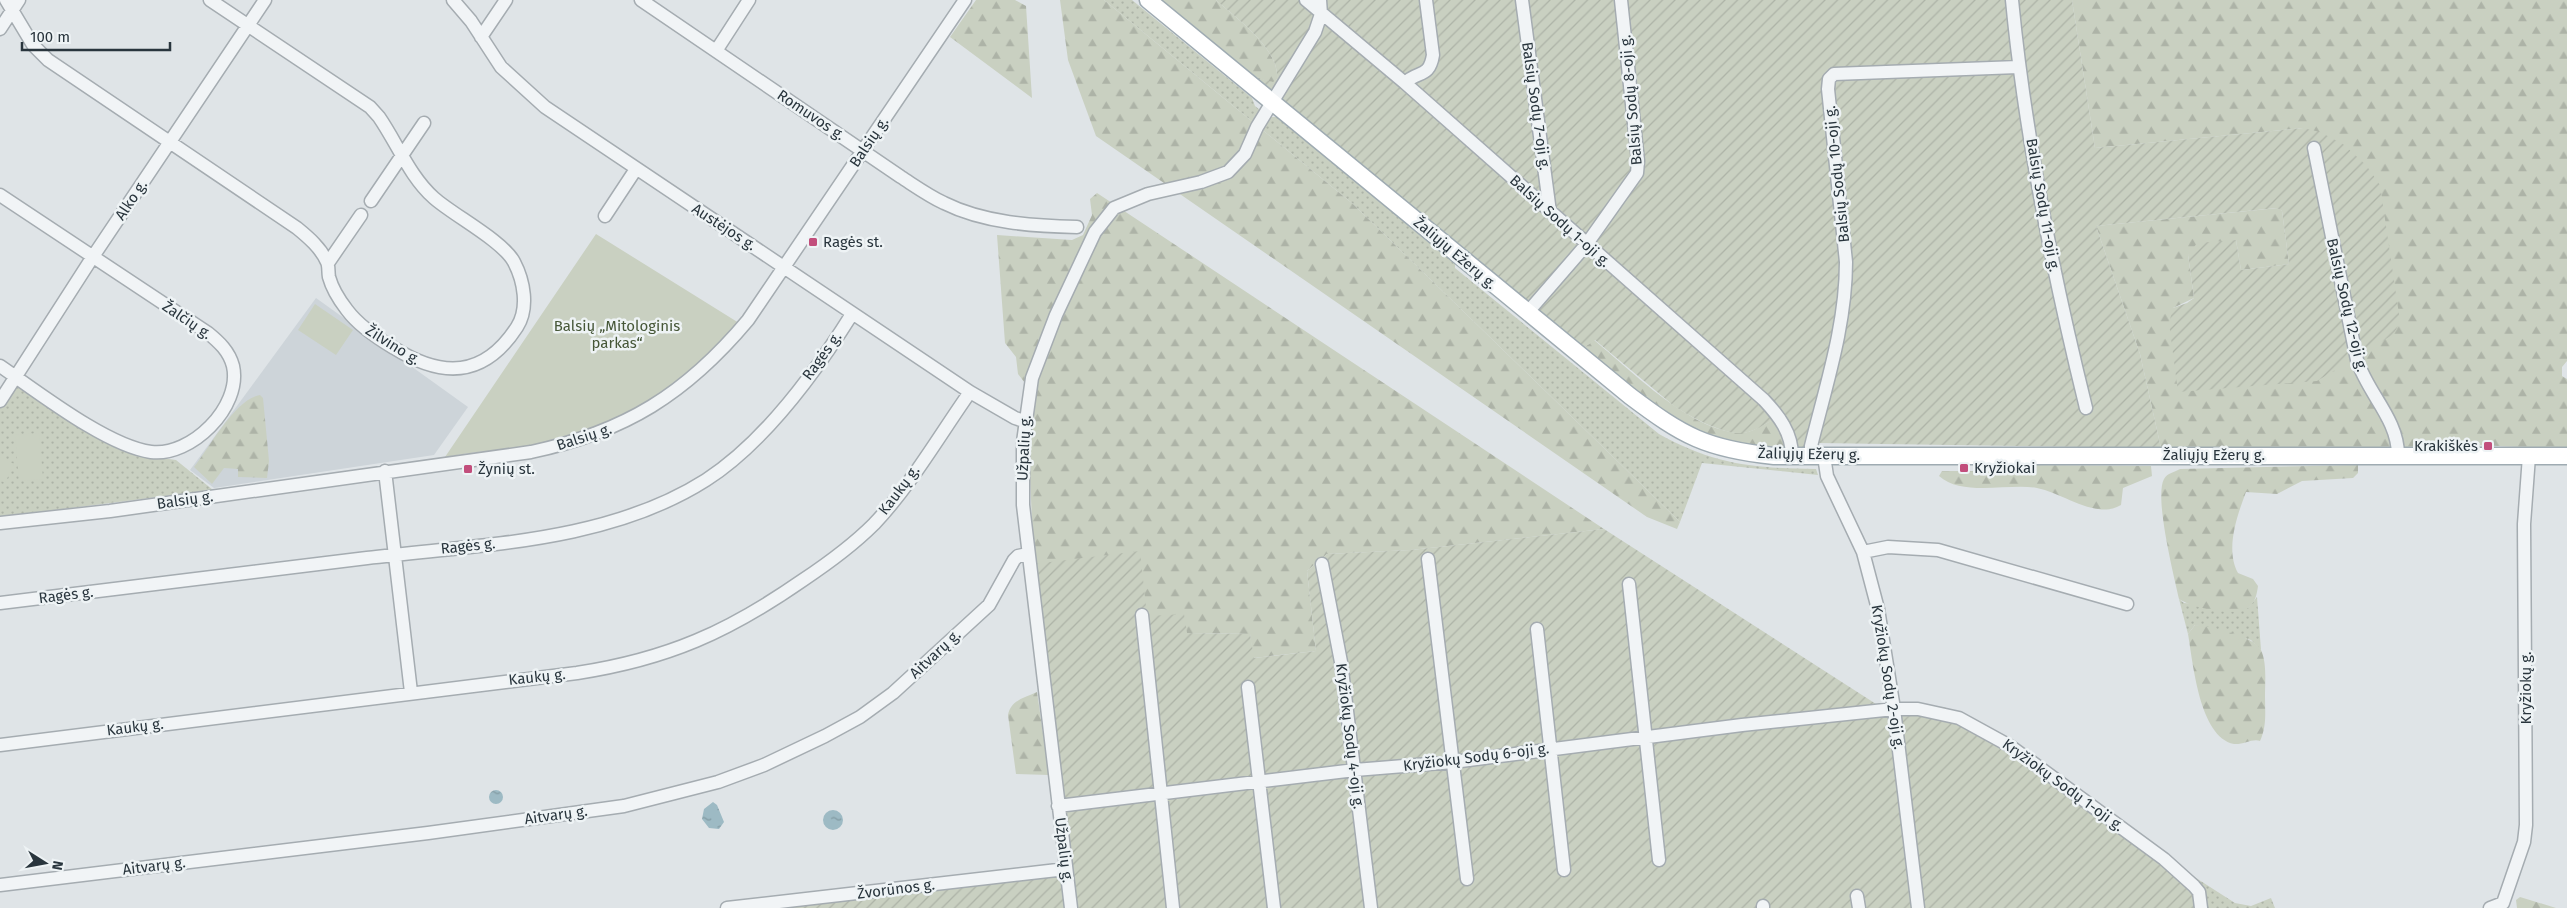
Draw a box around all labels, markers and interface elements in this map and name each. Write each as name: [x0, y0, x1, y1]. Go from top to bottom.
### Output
scale bar: [22, 20, 170, 52]
text: 100 m: [30, 28, 70, 46]
street label: Balsių Sodų 8-oji g.: [1616, 34, 1646, 166]
street label: Balsių Sodų 7-oji g.: [1518, 41, 1554, 171]
street label: Romuvos g.: [774, 86, 848, 144]
street label: Balsių Sodų 10-oji g.: [1821, 105, 1853, 243]
street label: Balsių g.: [846, 113, 892, 171]
street label: Balsių Sodų 11-oji g.: [2022, 137, 2064, 273]
street label: Balsių Sodų 1-oji g.: [1506, 171, 1614, 271]
street label: Alko g.: [111, 176, 151, 224]
street label: Austėjos g.: [688, 200, 760, 254]
street label: Žaliųjų Ežerų g.: [1410, 213, 1500, 293]
place label: Ragės st.: [823, 233, 883, 251]
marker: Ragės st.: [807, 236, 819, 248]
street label: Balsių Sodų 12-oji g.: [2323, 236, 2371, 374]
street label: Žalčių g.: [159, 297, 215, 343]
park label: Balsių „Mitologinis parkas“: [554, 317, 680, 352]
street label: Žilvino g.: [362, 321, 424, 369]
street label: Ragės g.: [799, 328, 845, 384]
street label: Užpalių g.: [1013, 415, 1035, 481]
street label: Balsių g.: [554, 420, 614, 454]
place label: Krakiškės: [2414, 437, 2478, 455]
marker: Krakiškės: [2482, 440, 2494, 452]
street label: Žaliųjų Ežerų g.: [1758, 444, 1860, 464]
street label: Žaliųjų Ežerų g.: [2163, 446, 2265, 464]
place label: Kryžiokai: [1974, 459, 2035, 477]
place label: Žynių st.: [478, 460, 535, 478]
street label: Kaukų g.: [875, 462, 923, 518]
marker: Kryžiokai: [1958, 462, 1970, 474]
marker: Žynių st.: [462, 463, 474, 475]
street label: Balsių g.: [156, 487, 214, 513]
street label: Ragės g.: [440, 534, 496, 558]
street label: Ragės g.: [38, 583, 94, 607]
street label: Kryžiokų Sodų 2-oji g.: [1868, 603, 1908, 751]
street label: Aitvarų g.: [906, 626, 964, 682]
street label: Kryžiokų g.: [2517, 651, 2535, 725]
street label: Kryžiokų Sodų 4-oji g.: [1332, 662, 1368, 810]
street label: Kaukų g.: [508, 665, 566, 689]
street label: Kaukų g.: [105, 715, 165, 739]
street label: Kryžiokų Sodų 1-oji g.: [1999, 735, 2127, 835]
street label: Kryžiokų Sodų 6-oji g.: [1402, 739, 1550, 775]
street label: Aitvarų g.: [523, 802, 589, 828]
street label: Užpalių g.: [1051, 816, 1077, 884]
north arrow: [20, 838, 70, 888]
street label: Aitvarų g.: [121, 853, 187, 879]
text: N: [48, 859, 67, 872]
street label: Žvorūnos g.: [856, 875, 936, 903]

